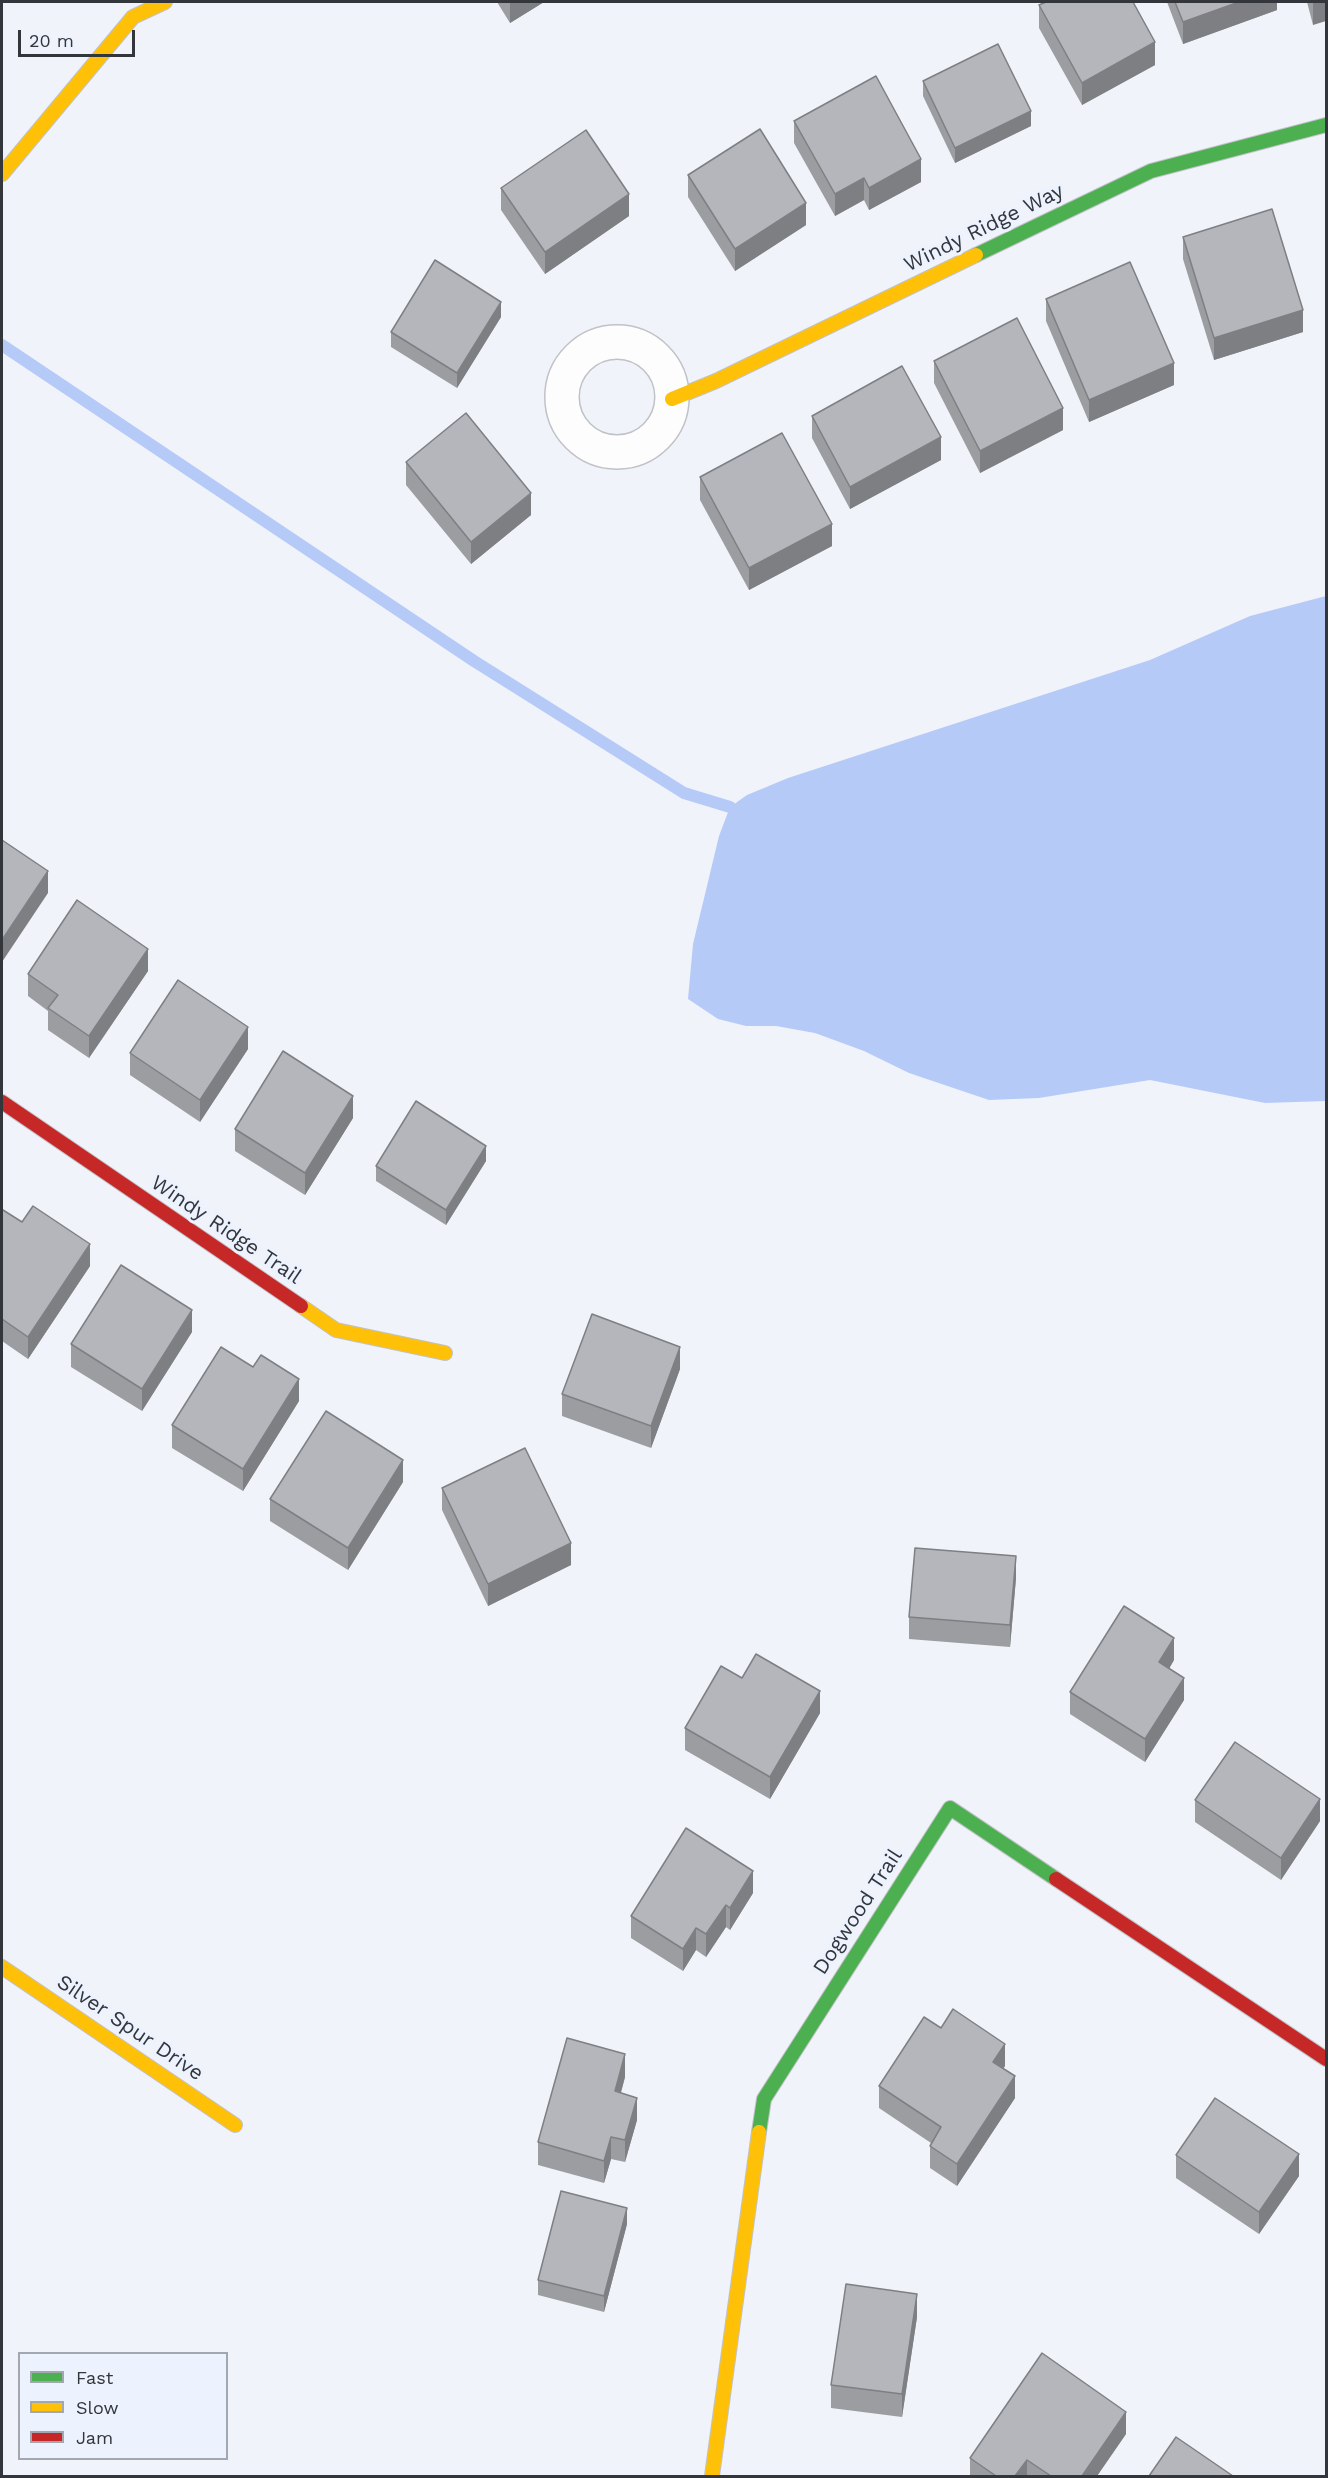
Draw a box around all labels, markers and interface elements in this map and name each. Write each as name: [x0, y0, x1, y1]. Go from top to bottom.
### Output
scale bar: [21, 18, 138, 56]
text: 20 m: [29, 30, 74, 51]
street label: Windy Ridge Way: [900, 178, 1068, 278]
street label: Windy Ridge Trail: [146, 1170, 306, 1290]
street label: Dogwood Trail: [808, 1844, 908, 1980]
street label: Silver Spur Drive: [52, 1970, 208, 2086]
legend: [18, 2352, 228, 2460]
text: Fast: [76, 2367, 113, 2388]
text: Slow: [76, 2397, 119, 2418]
text: Jam: [76, 2427, 113, 2448]

